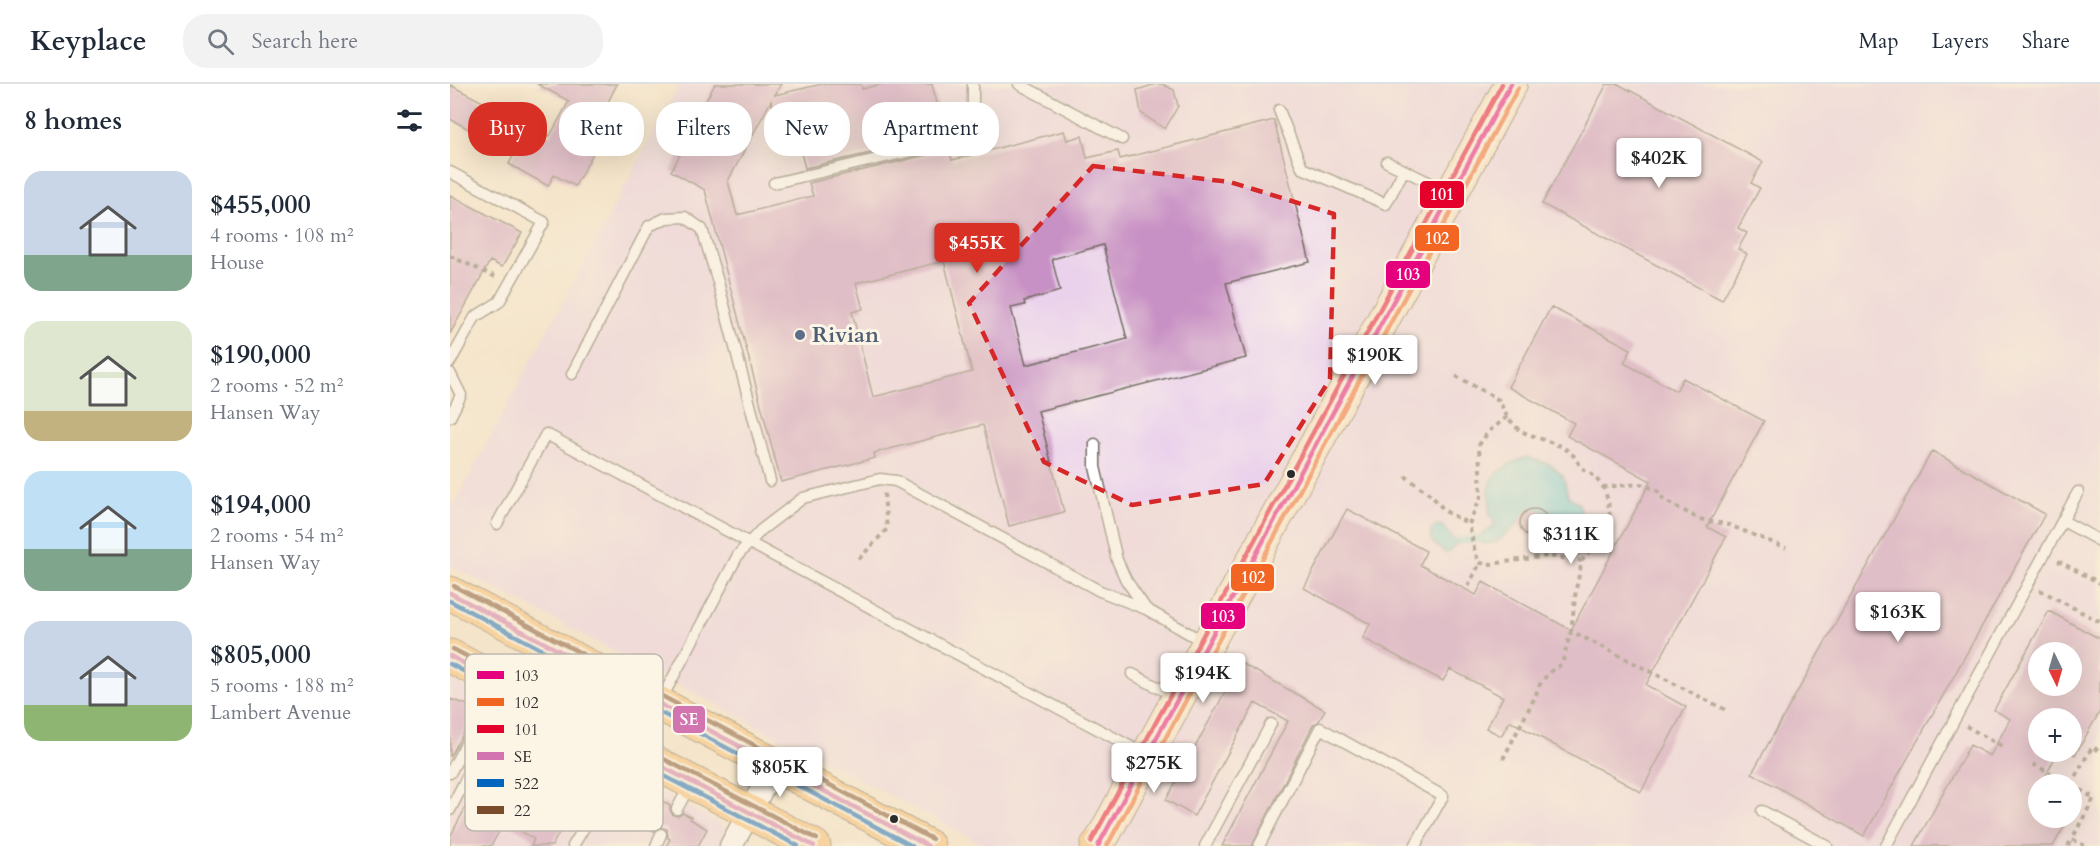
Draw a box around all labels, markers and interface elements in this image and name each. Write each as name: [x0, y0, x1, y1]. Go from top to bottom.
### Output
search box: [183, 14, 603, 68]
text: Keyplace: [30, 22, 147, 60]
icon: search: [204, 25, 237, 58]
text: Search here: [252, 26, 358, 56]
text: Map: [1859, 27, 1899, 56]
text: Layers: [1932, 27, 1989, 56]
text: Share: [2022, 27, 2070, 56]
chip: Buy: [468, 102, 547, 156]
chip: Rent: [559, 102, 644, 156]
chip: Filters: [656, 102, 752, 156]
chip: New: [764, 102, 850, 156]
chip: Apartment: [862, 102, 999, 156]
text: 8 homes: [24, 103, 122, 138]
icon: filters: [393, 104, 426, 137]
pin: $402K: [1617, 138, 1701, 189]
text: $402K: [1630, 144, 1688, 171]
line badge: 101: [1419, 180, 1465, 209]
text: 101: [1430, 184, 1454, 206]
text: $455,000: [210, 187, 311, 222]
icon: home: [72, 195, 144, 267]
text: 4 rooms · 108 m²: [210, 222, 354, 249]
pin: $455K: [935, 223, 1019, 274]
line badge: 102: [1414, 224, 1460, 252]
text: 102: [1425, 228, 1449, 250]
text: $455K: [948, 229, 1006, 256]
text: House: [210, 249, 264, 276]
line badge: 103: [1385, 260, 1431, 289]
text: 103: [1396, 264, 1420, 286]
place label: Rivian: [812, 320, 879, 350]
marker: Rivian: [793, 328, 807, 342]
pin: $190K: [1333, 335, 1417, 386]
text: $190,000: [210, 337, 311, 372]
text: $190K: [1346, 341, 1404, 368]
icon: home: [72, 345, 144, 417]
text: 2 rooms · 52 m²: [210, 372, 343, 399]
text: Hansen Way: [210, 399, 321, 426]
unlabelled marker: [1285, 468, 1297, 480]
text: $194,000: [210, 487, 311, 522]
icon: home: [72, 495, 144, 567]
pin: $311K: [1529, 514, 1613, 565]
text: $311K: [1542, 520, 1600, 547]
text: 2 rooms · 54 m²: [210, 522, 343, 549]
text: Hansen Way: [210, 549, 321, 576]
line badge: 102: [1230, 563, 1275, 592]
text: 102: [1241, 567, 1265, 589]
pin: $163K: [1856, 592, 1940, 643]
text: $163K: [1869, 598, 1927, 625]
line badge: 103: [1200, 602, 1246, 630]
text: 103: [1211, 606, 1235, 628]
text: $805,000: [210, 637, 311, 672]
north arrow: [2028, 642, 2082, 696]
map controls: [2028, 642, 2082, 828]
icon: home: [72, 645, 144, 717]
pin: $194K: [1161, 653, 1245, 704]
legend: [465, 654, 663, 831]
text: $194K: [1174, 659, 1232, 686]
text: 103: [514, 665, 539, 687]
text: 5 rooms · 188 m²: [210, 672, 354, 699]
text: 102: [514, 692, 539, 714]
text: Lambert Avenue: [210, 699, 351, 726]
line badge: SE: [672, 705, 706, 734]
button: +: [2028, 708, 2082, 762]
text: SE: [680, 709, 698, 731]
text: 101: [514, 719, 539, 741]
pin: $275K: [1112, 743, 1196, 794]
text: SE: [514, 746, 532, 768]
pin: $805K: [738, 747, 822, 798]
text: $275K: [1125, 749, 1183, 776]
text: $805K: [751, 753, 809, 780]
text: 522: [514, 773, 539, 795]
button: −: [2028, 774, 2082, 828]
text: 22: [514, 800, 530, 822]
unlabelled marker: [888, 813, 900, 825]

